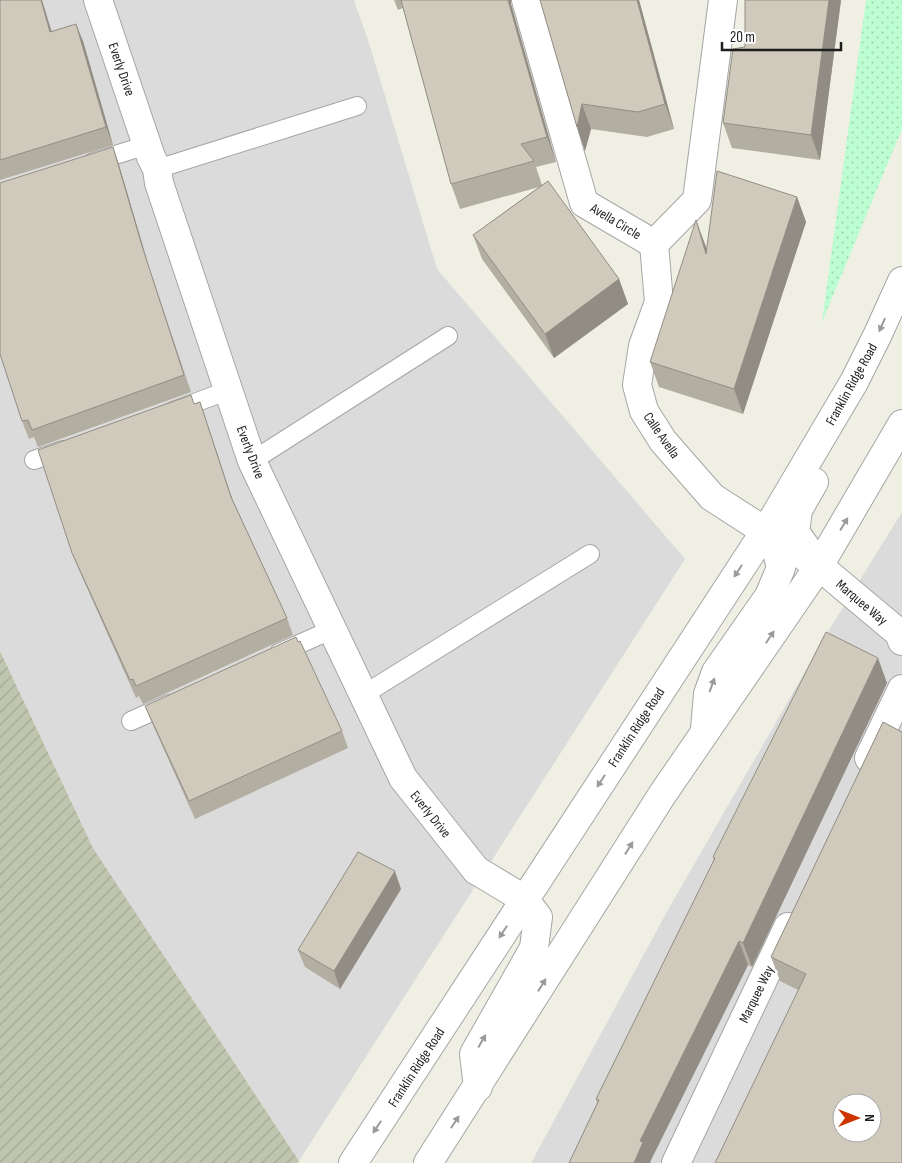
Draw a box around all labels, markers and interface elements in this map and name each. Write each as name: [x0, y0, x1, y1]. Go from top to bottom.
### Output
scale bar: [722, 20, 841, 52]
text: 20 m: [730, 28, 755, 47]
street label: Everly Drive: [104, 40, 139, 98]
street label: Avella Circle: [586, 199, 644, 243]
one-way arrow: [878, 318, 886, 332]
street label: Franklin Ridge Road: [822, 340, 881, 428]
street label: Calle Avella: [640, 409, 684, 462]
street label: Everly Drive: [233, 423, 268, 481]
one-way arrow: [839, 517, 848, 530]
one-way arrow: [733, 564, 743, 578]
street label: Marquee Way: [832, 576, 891, 629]
one-way arrow: [765, 631, 775, 644]
one-way arrow: [709, 678, 716, 693]
street label: Franklin Ridge Road: [604, 684, 668, 770]
one-way arrow: [597, 774, 606, 787]
street label: Everly Drive: [407, 787, 455, 841]
one-way arrow: [624, 841, 633, 854]
one-way arrow: [499, 925, 508, 938]
street label: Marquee Way: [735, 962, 778, 1026]
one-way arrow: [537, 979, 547, 992]
street label: Franklin Ridge Road: [384, 1024, 448, 1110]
one-way arrow: [477, 1034, 486, 1047]
north arrow: [832, 1093, 882, 1143]
text: N: [861, 1114, 878, 1122]
one-way arrow: [450, 1116, 459, 1129]
one-way arrow: [372, 1120, 382, 1133]

